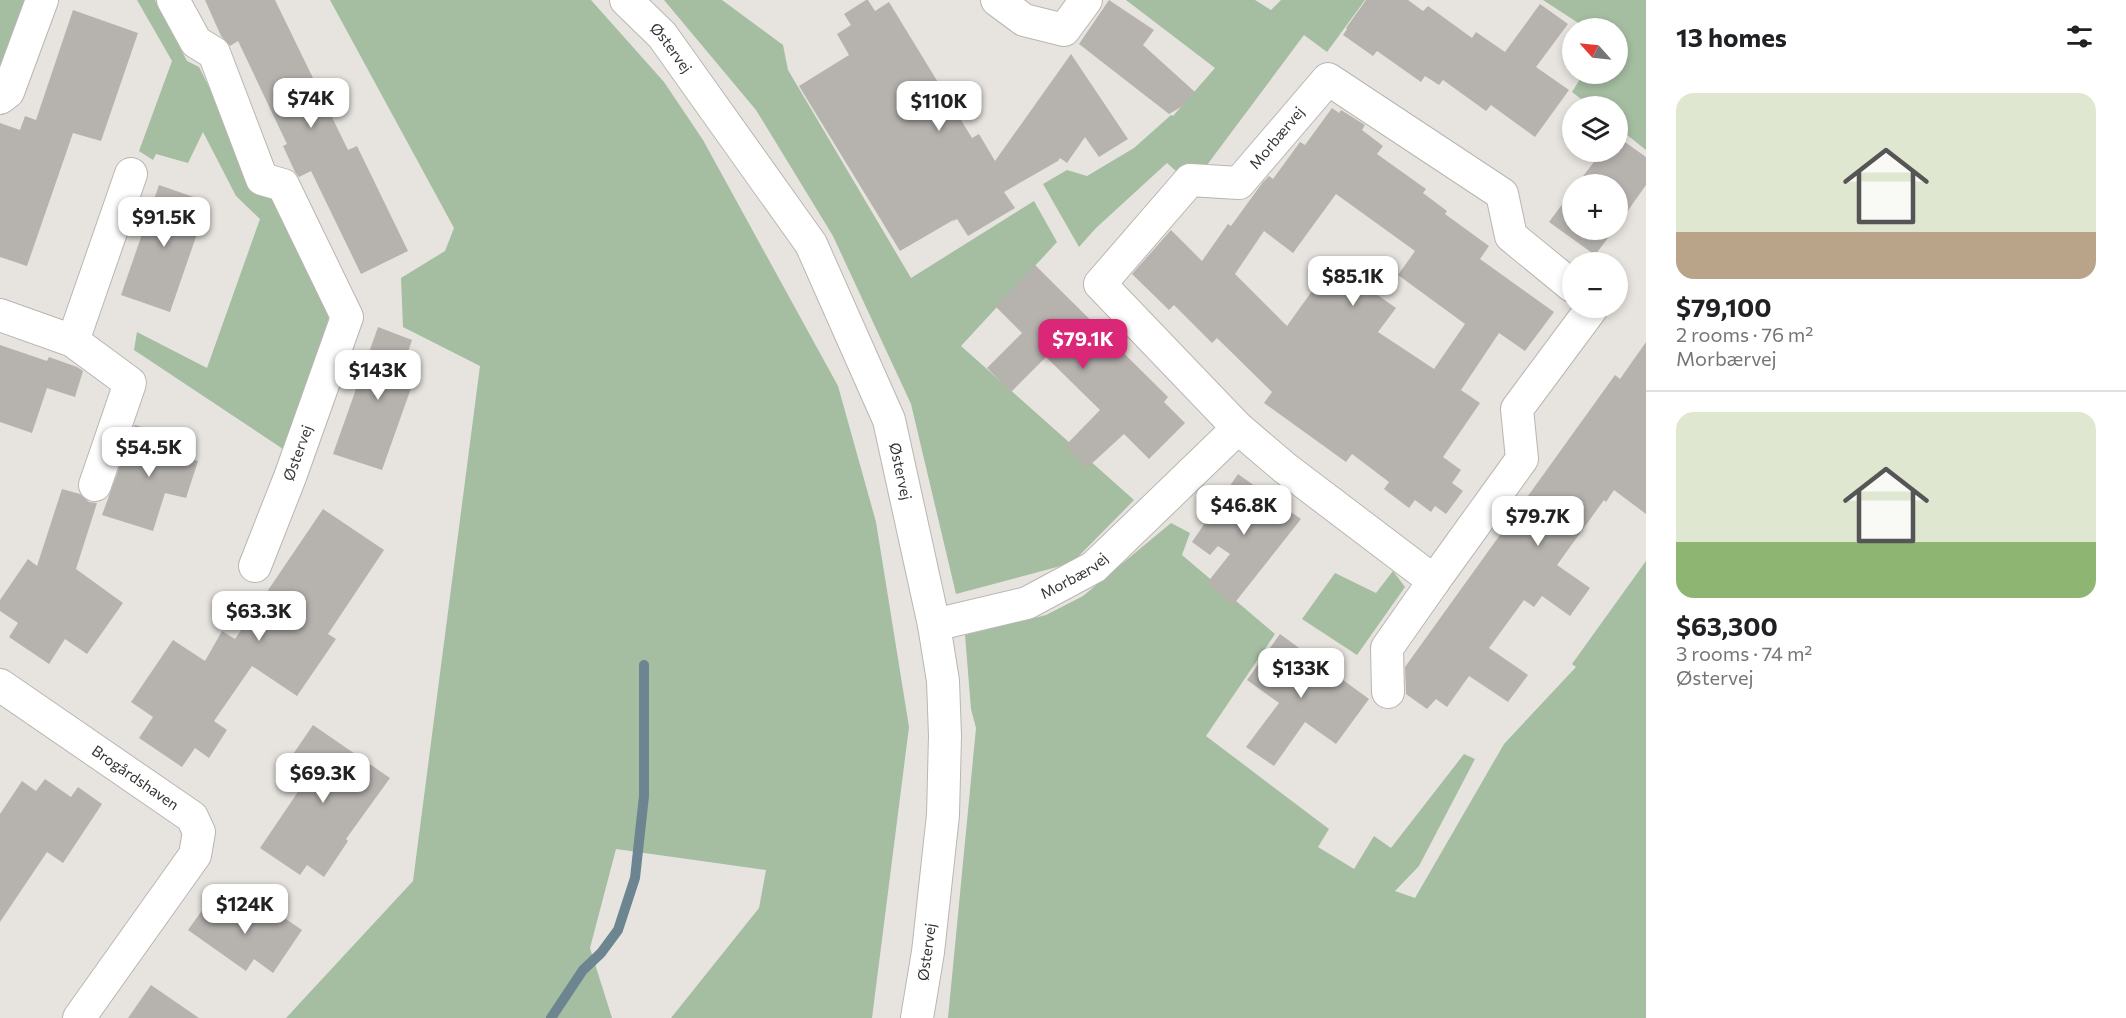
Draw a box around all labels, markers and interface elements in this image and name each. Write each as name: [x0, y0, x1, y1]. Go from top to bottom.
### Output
north arrow: [1562, 18, 1628, 84]
map controls: [1562, 18, 1628, 318]
street label: Østervej: [647, 19, 696, 76]
icon: filters: [2063, 20, 2096, 53]
text: 13 homes: [1676, 21, 1787, 52]
pin: $74K: [275, 78, 347, 129]
pin: $110K: [897, 81, 981, 132]
text: $74K: [287, 85, 335, 109]
text: $110K: [911, 88, 967, 112]
button: layers: [1562, 96, 1628, 162]
street label: Morbærvej: [1245, 103, 1307, 172]
icon: home: [1832, 132, 1940, 240]
button: +: [1562, 174, 1628, 240]
pin: $91.5K: [115, 197, 213, 248]
text: $91.5K: [132, 204, 196, 228]
button: −: [1562, 252, 1628, 318]
pin: $85.1K: [1304, 256, 1402, 307]
text: $85.1K: [1322, 263, 1384, 287]
text: $79,100: [1676, 291, 1772, 322]
pin: $79.1K: [1034, 319, 1132, 370]
text: 2 rooms · 76 m²: [1676, 322, 1813, 346]
text: $79.1K: [1052, 326, 1114, 350]
text: Morbærvej: [1676, 346, 1777, 370]
pin: $143K: [336, 350, 420, 401]
text: $143K: [349, 357, 407, 381]
street label: Østervej: [279, 422, 315, 483]
pin: $54.5K: [100, 427, 198, 478]
text: $54.5K: [116, 434, 182, 458]
street label: Østervej: [886, 441, 916, 502]
icon: home: [1832, 451, 1940, 559]
pin: $46.8K: [1195, 485, 1293, 536]
text: $46.8K: [1210, 492, 1278, 516]
pin: $79.7K: [1489, 496, 1587, 547]
text: $79.7K: [1506, 503, 1570, 527]
street label: Morbærvej: [1037, 549, 1111, 602]
pin: $63.3K: [210, 591, 308, 642]
text: $63.3K: [226, 598, 292, 622]
text: $63,300: [1676, 610, 1778, 641]
text: 3 rooms · 74 m²: [1676, 641, 1812, 665]
pin: $133K: [1259, 648, 1343, 699]
text: $133K: [1272, 655, 1330, 679]
text: Østervej: [1676, 665, 1754, 689]
street label: Brogårdshaven: [89, 741, 183, 813]
pin: $69.3K: [274, 753, 372, 804]
text: $69.3K: [290, 760, 356, 784]
pin: $124K: [203, 884, 287, 935]
text: $124K: [216, 891, 274, 915]
street label: Østervej: [913, 922, 939, 982]

